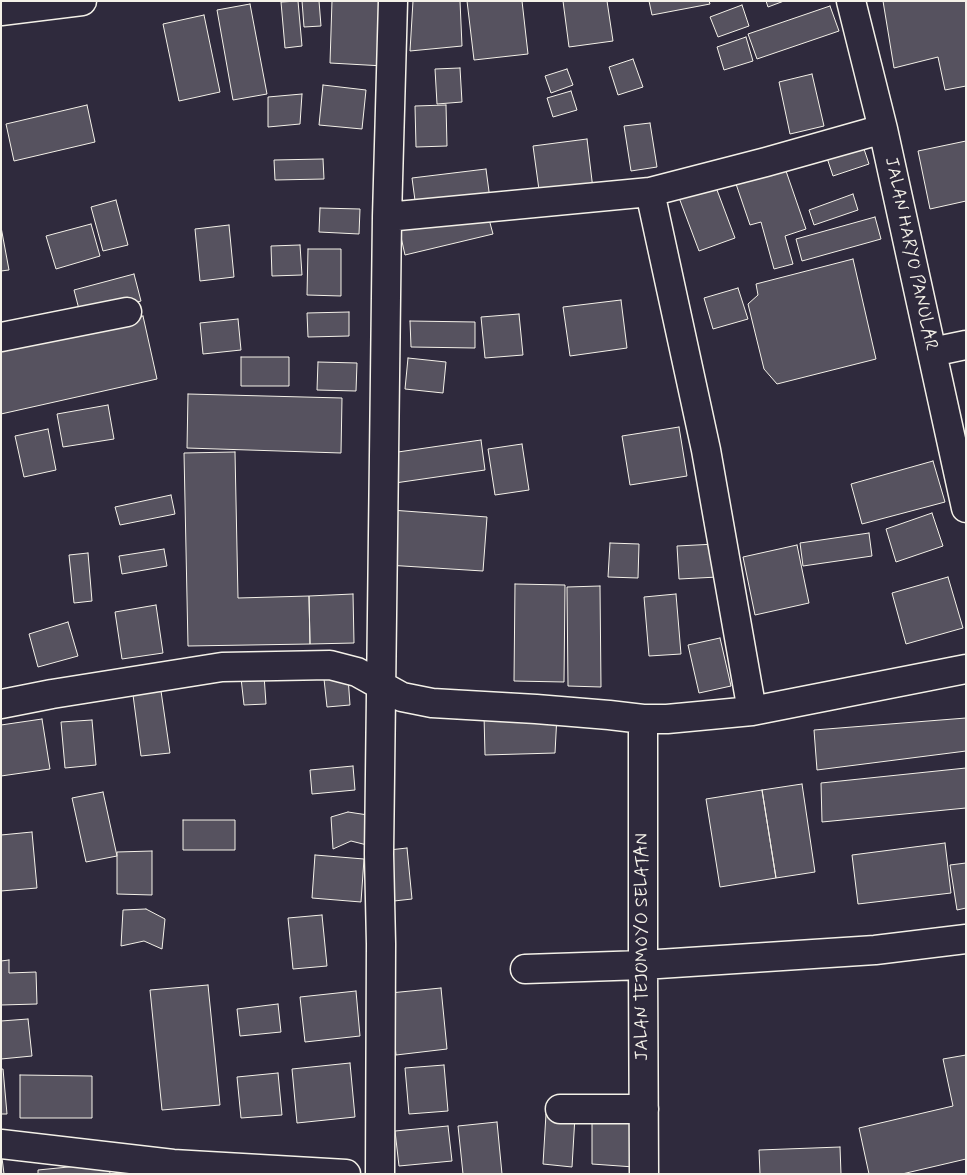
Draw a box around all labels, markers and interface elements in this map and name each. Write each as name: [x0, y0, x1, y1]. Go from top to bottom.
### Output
street label: JALAN HARYO PANULAR: [879, 155, 941, 353]
street label: JALAN TEJOMOYO SELATAN: [632, 833, 654, 1061]

